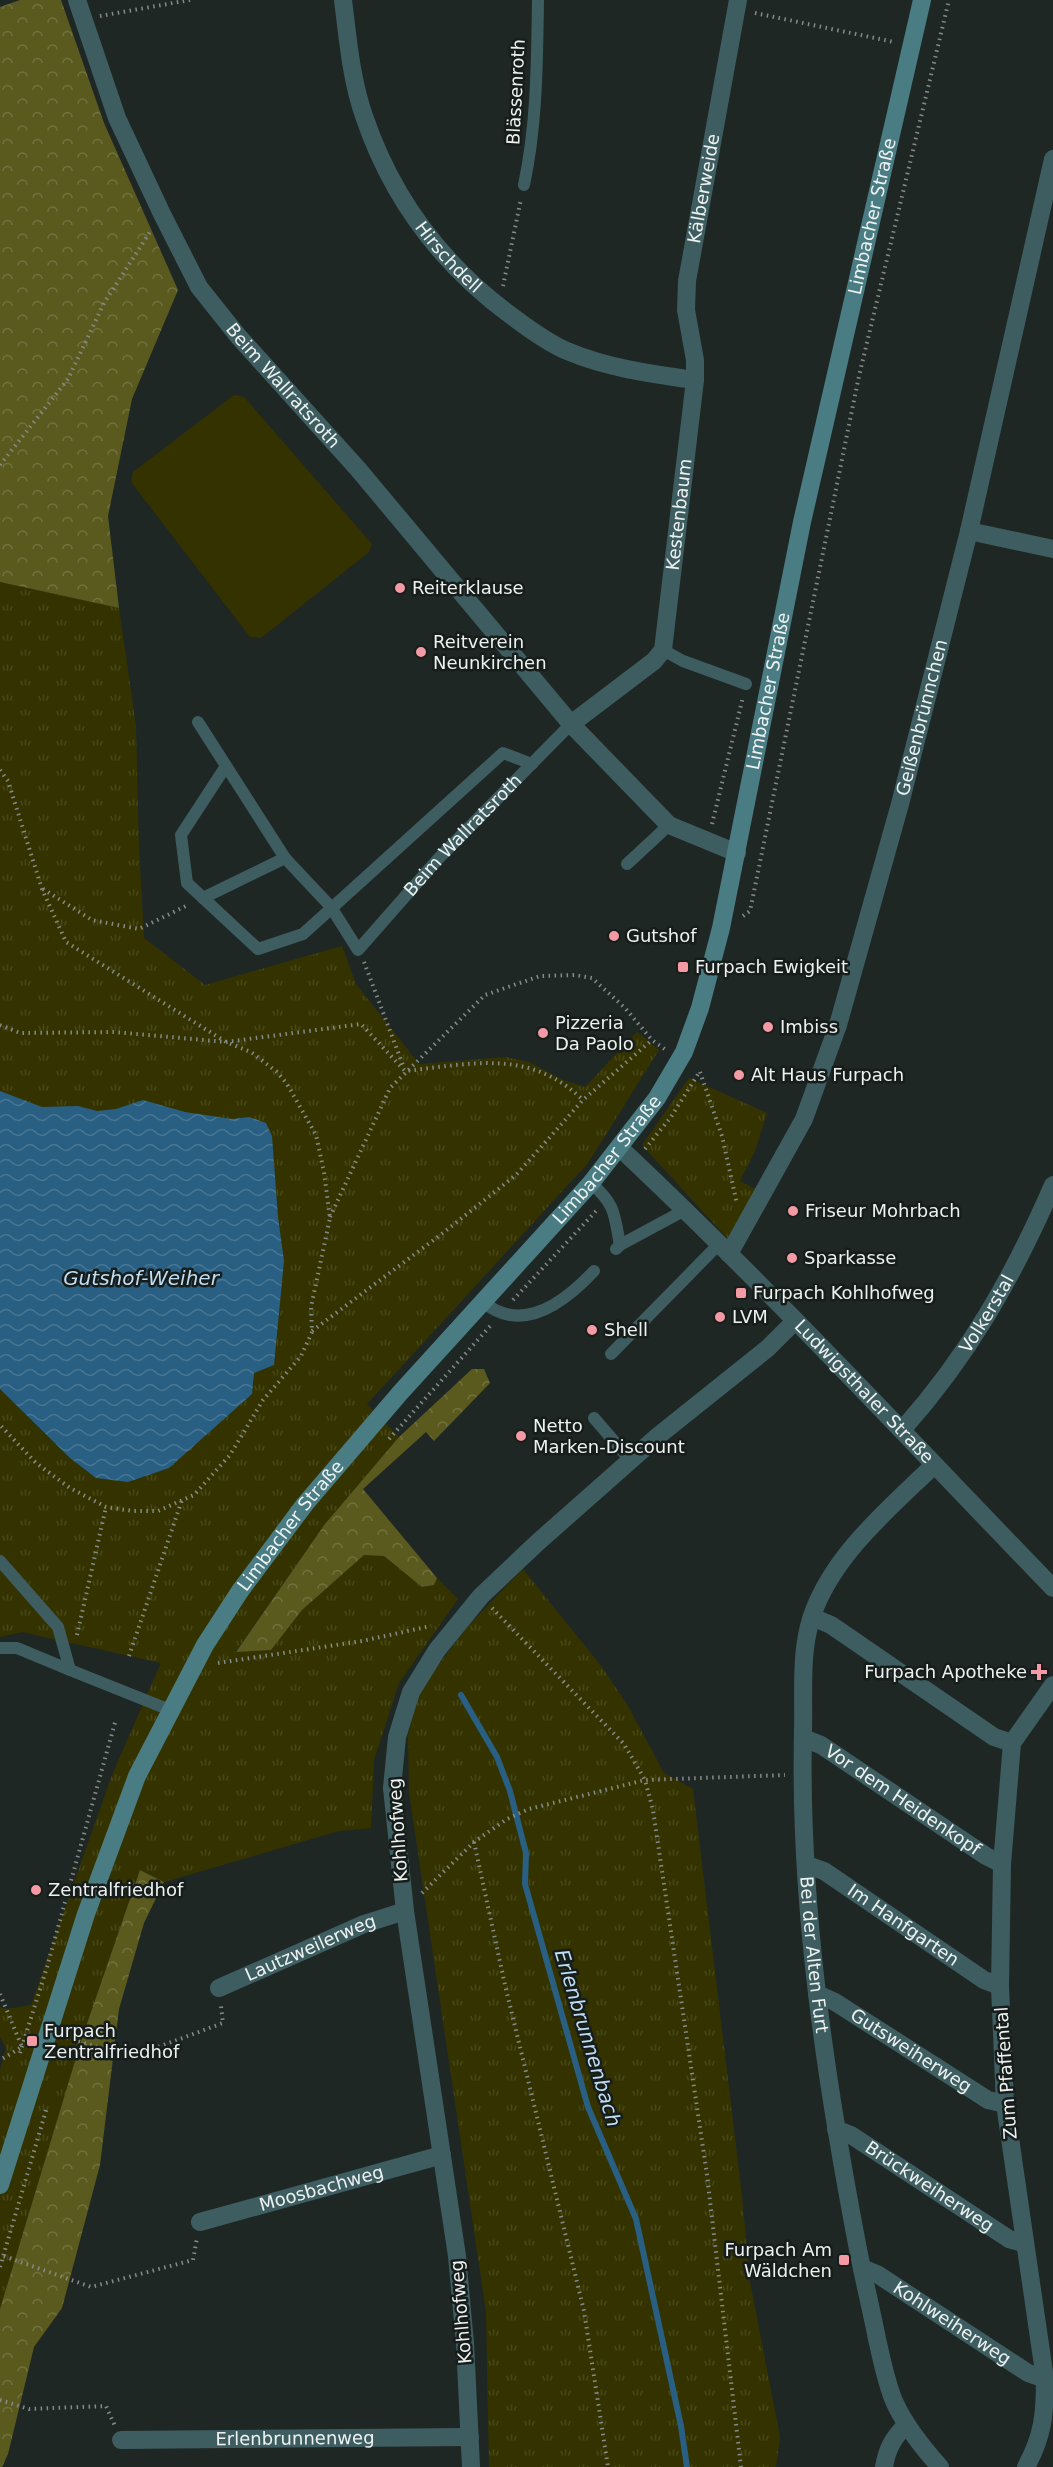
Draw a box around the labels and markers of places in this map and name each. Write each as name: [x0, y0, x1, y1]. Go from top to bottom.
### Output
place label: Reiterklause: [412, 577, 524, 598]
marker: Reiterklause: [393, 581, 407, 595]
place label: Reitverein Neunkirchen: [433, 631, 547, 673]
marker: Reitverein Neunkirchen: [414, 645, 428, 659]
place label: Gutshof: [626, 925, 697, 946]
marker: Gutshof: [607, 929, 621, 943]
place label: Furpach Ewigkeit: [695, 956, 848, 977]
marker: Furpach Ewigkeit: [676, 960, 690, 974]
place label: Pizzeria Da Paolo: [555, 1012, 634, 1054]
place label: Imbiss: [780, 1016, 838, 1037]
marker: Imbiss: [761, 1020, 775, 1034]
marker: Pizzeria Da Paolo: [536, 1026, 550, 1040]
place label: Alt Haus Furpach: [751, 1064, 904, 1085]
marker: Alt Haus Furpach: [732, 1068, 746, 1082]
place label: Friseur Mohrbach: [805, 1200, 961, 1221]
marker: Friseur Mohrbach: [786, 1204, 800, 1218]
place label: Sparkasse: [804, 1247, 896, 1268]
marker: Sparkasse: [785, 1251, 799, 1265]
place label: Furpach Kohlhofweg: [753, 1282, 935, 1303]
marker: Furpach Kohlhofweg: [734, 1286, 748, 1300]
place label: LVM: [732, 1306, 768, 1327]
marker: LVM: [713, 1310, 727, 1324]
place label: Shell: [604, 1319, 648, 1340]
marker: Shell: [585, 1323, 599, 1337]
place label: Netto Marken-Discount: [533, 1415, 685, 1457]
marker: Netto Marken-Discount: [514, 1429, 528, 1443]
place label: Furpach Apotheke: [864, 1661, 1027, 1682]
marker: Furpach Apotheke: [1032, 1665, 1046, 1679]
place label: Zentralfriedhof: [48, 1879, 184, 1900]
marker: Zentralfriedhof: [29, 1883, 43, 1897]
place label: Furpach Zentralfriedhof: [44, 2020, 180, 2062]
marker: Furpach Zentralfriedhof: [25, 2034, 39, 2048]
place label: Furpach Am Wäldchen: [724, 2239, 832, 2281]
marker: Furpach Am Wäldchen: [837, 2253, 851, 2267]

